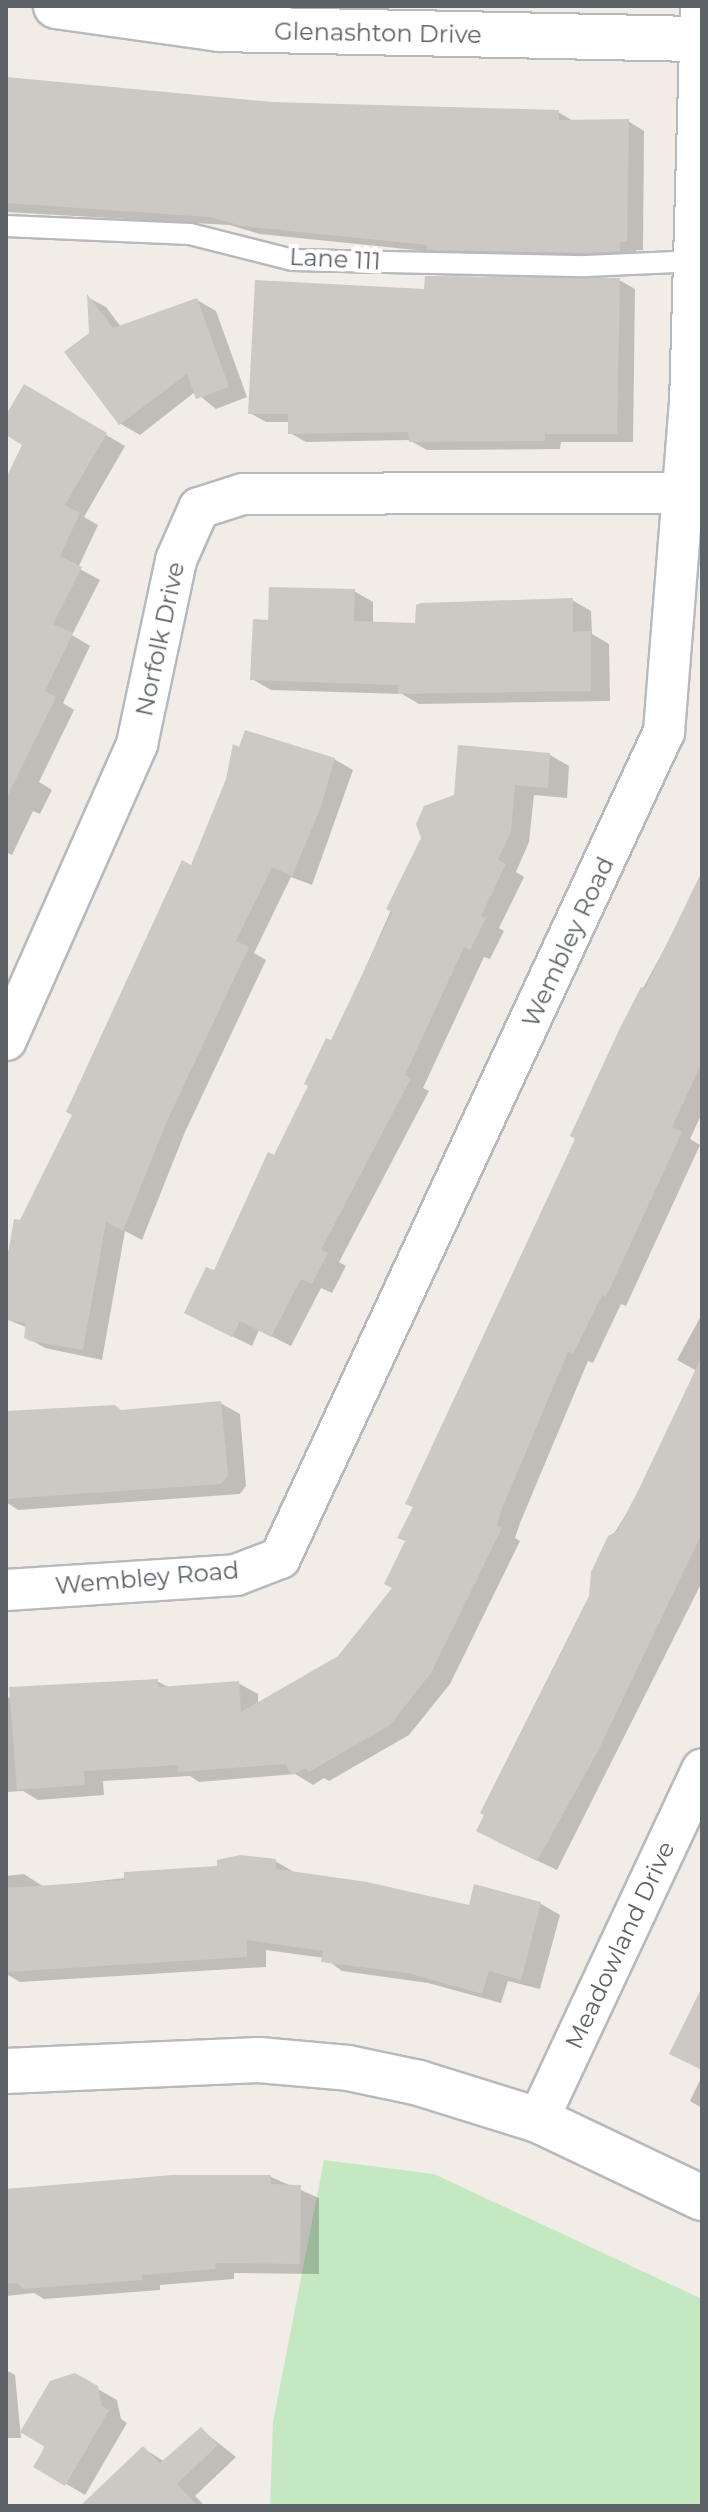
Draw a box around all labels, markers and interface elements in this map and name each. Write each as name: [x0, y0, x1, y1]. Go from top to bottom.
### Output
street label: Glenashton Drive: [274, 17, 482, 49]
street label: Lane 111: [289, 242, 381, 276]
street label: Norfolk Drive: [130, 559, 190, 719]
street label: Wembley Road: [516, 852, 620, 1032]
street label: Wembley Road: [54, 1556, 240, 1600]
street label: Meadowland Drive: [559, 1837, 681, 2053]

